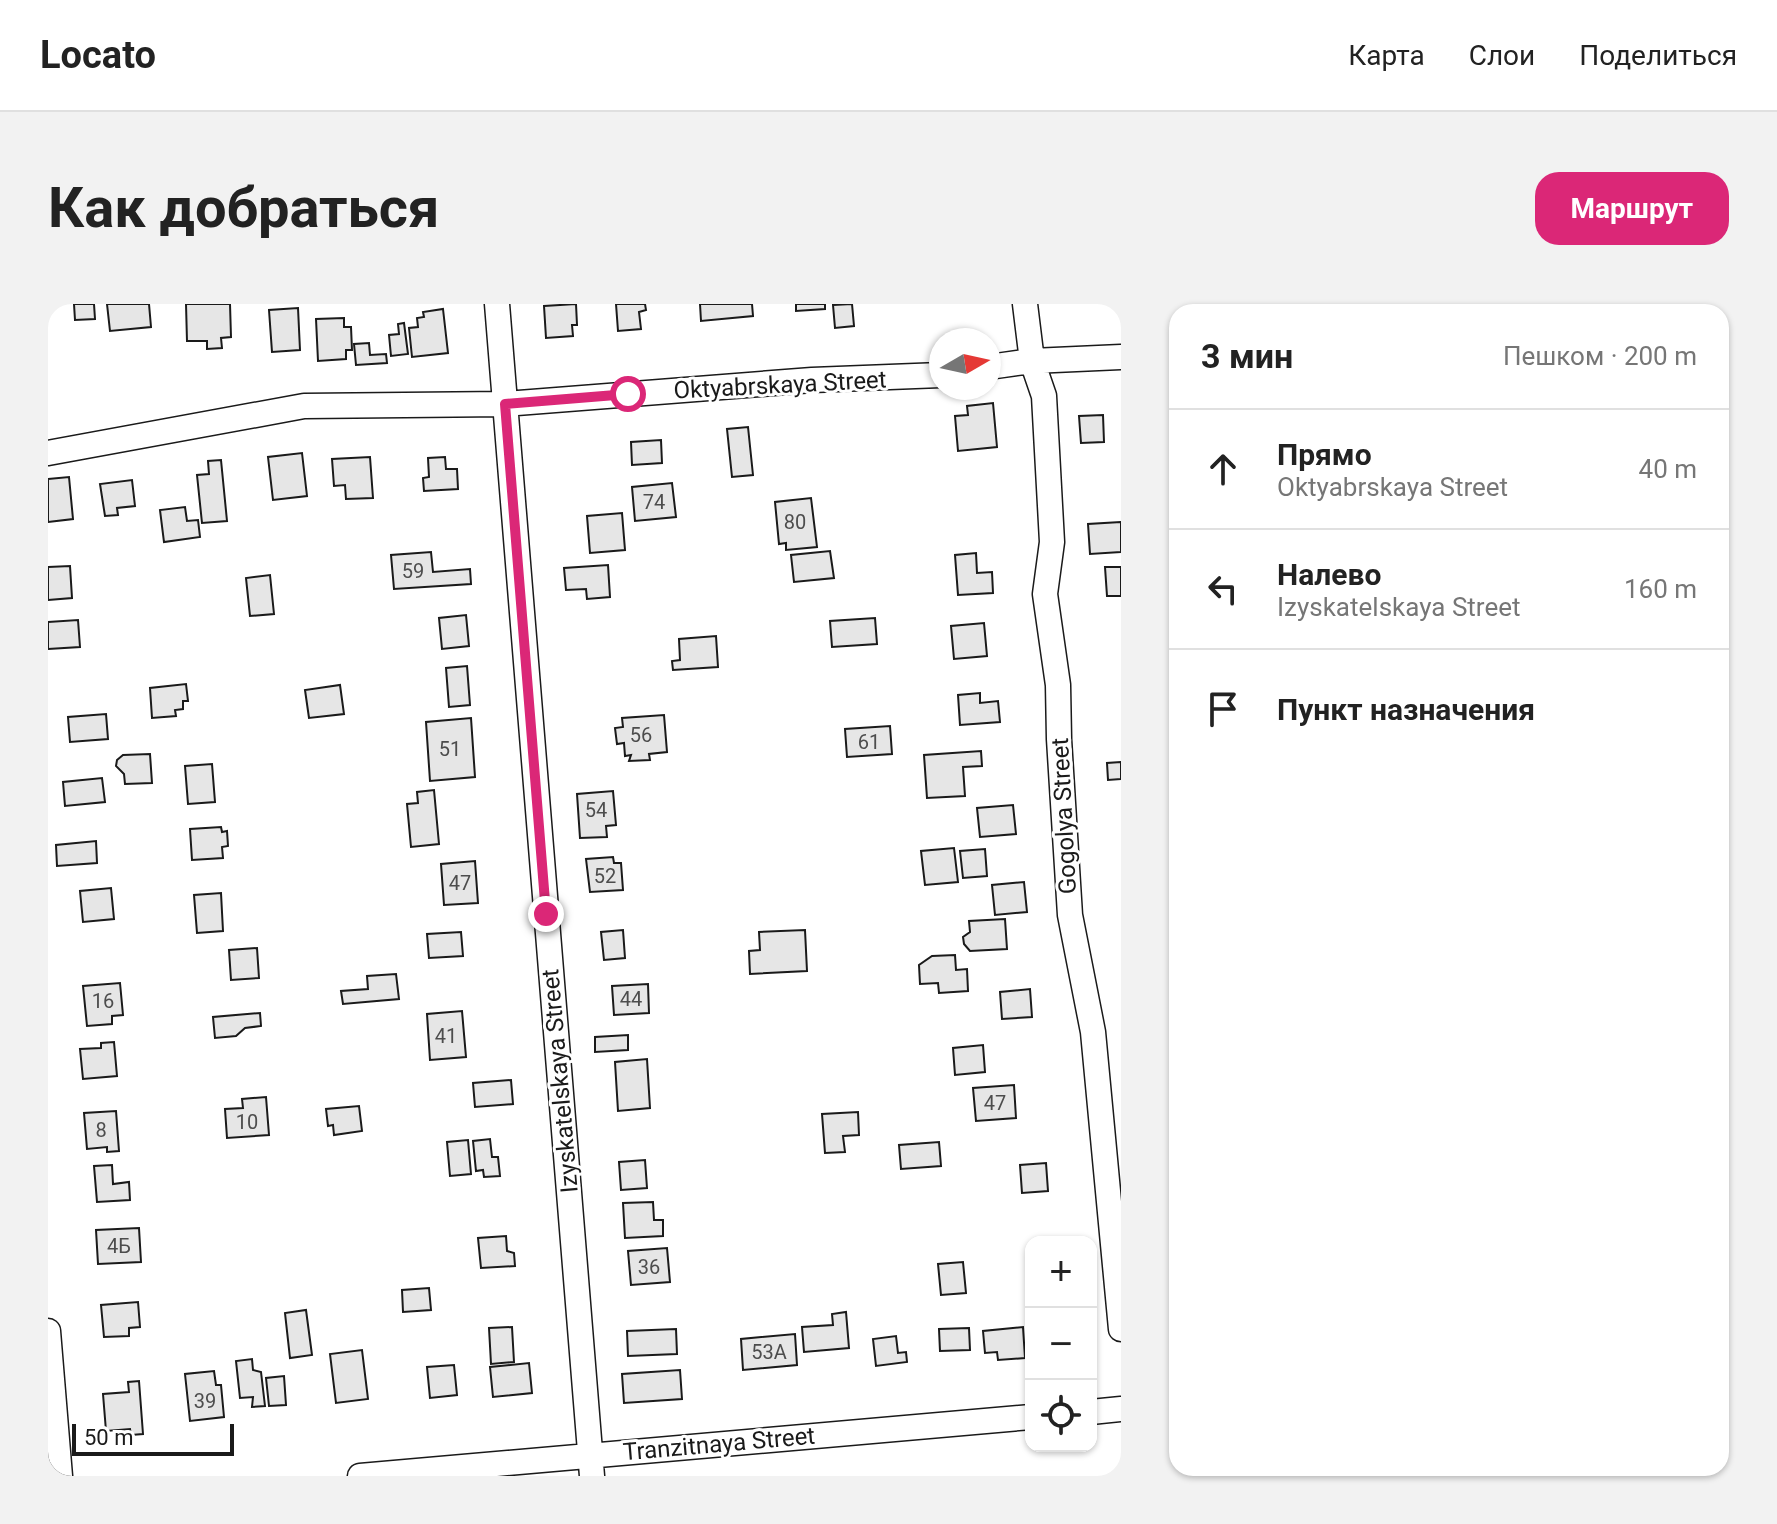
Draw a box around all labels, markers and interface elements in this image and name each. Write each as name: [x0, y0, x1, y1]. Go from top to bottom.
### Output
text: Locato: [40, 33, 156, 77]
text: Карта: [1348, 39, 1425, 72]
text: Слои: [1469, 39, 1535, 72]
text: Поделиться: [1579, 39, 1737, 72]
button: Маршрут: [1535, 172, 1729, 245]
text: Как добраться: [48, 175, 439, 241]
north arrow: [929, 328, 1001, 400]
text: 3 мин: [1201, 336, 1293, 376]
text: Пешком · 200 m: [1503, 341, 1697, 371]
street label: Oktyabrskaya Street: [673, 365, 887, 405]
route start: [610, 376, 646, 412]
text: Прямо: [1277, 437, 1372, 472]
icon: ahead: [1201, 447, 1245, 491]
text: 40 m: [1639, 454, 1697, 484]
text: Oktyabrskaya Street: [1277, 472, 1508, 502]
house number: 74: [643, 490, 665, 514]
house number: 80: [784, 510, 806, 534]
text: Налево: [1277, 557, 1381, 592]
house number: 59: [402, 559, 424, 583]
icon: left: [1201, 567, 1245, 611]
text: 160 m: [1624, 574, 1697, 604]
text: Izyskatelskaya Street: [1277, 592, 1520, 622]
icon: arrive: [1201, 687, 1245, 731]
text: Пункт назначения: [1277, 692, 1535, 727]
house number: 56: [630, 723, 652, 747]
house number: 61: [858, 730, 880, 754]
house number: 51: [439, 737, 461, 761]
street label: Gogolya Street: [1046, 737, 1082, 895]
house number: 54: [585, 798, 607, 822]
house number: 52: [594, 864, 616, 888]
house number: 47: [449, 871, 471, 895]
route end: [528, 896, 564, 932]
street label: Izyskatelskaya Street: [536, 968, 584, 1194]
house number: 44: [620, 987, 642, 1011]
house number: 16: [92, 989, 114, 1013]
house number: 41: [435, 1024, 457, 1048]
house number: 47: [984, 1091, 1006, 1115]
house number: 10: [236, 1110, 258, 1134]
house number: 8: [95, 1118, 107, 1142]
house number: 4Б: [107, 1234, 131, 1258]
map controls: [1025, 1236, 1097, 1452]
button: +: [1025, 1236, 1097, 1308]
house number: 36: [638, 1255, 660, 1279]
button: −: [1025, 1308, 1097, 1380]
house number: 53А: [751, 1340, 787, 1364]
button: locate: [1025, 1380, 1097, 1452]
house number: 39: [194, 1389, 216, 1413]
scale bar: [72, 1420, 234, 1456]
street label: Tranzitnaya Street: [622, 1422, 816, 1466]
text: 50 m: [84, 1425, 133, 1450]

